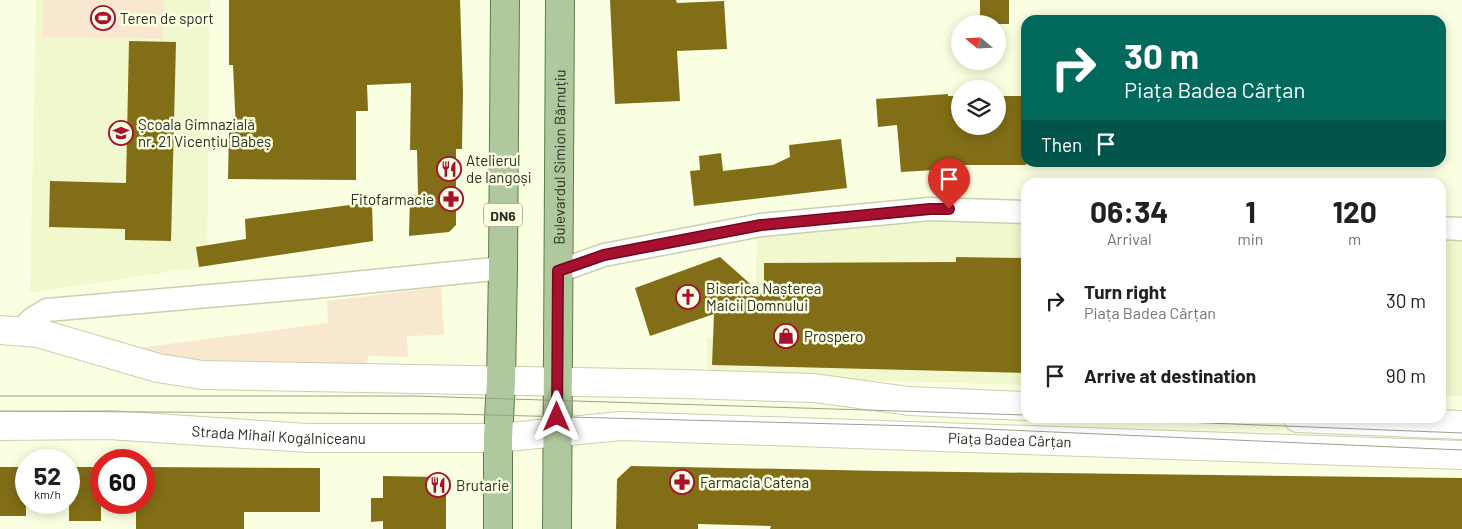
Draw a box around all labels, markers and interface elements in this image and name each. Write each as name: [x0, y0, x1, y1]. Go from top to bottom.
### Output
sports icon: Teren de sport: [90, 5, 116, 31]
place label: Teren de sport: [120, 9, 214, 27]
north arrow: [951, 15, 1006, 70]
map controls: [951, 15, 1006, 135]
text: 30 m: [1124, 34, 1199, 76]
icon: right: [1041, 35, 1106, 100]
street label: Bulevardul Simion Bărnuțiu: [550, 69, 569, 245]
text: Piața Badea Cârțan: [1124, 76, 1305, 102]
button: layers: [951, 80, 1006, 135]
place label: Școala Gimnazială nr. 21 Vicențiu Babeș: [138, 115, 271, 150]
school or university icon: Școala Gimnazială nr. 21 Vicențiu Babeș: [108, 120, 134, 146]
icon: arrive: [1092, 130, 1120, 158]
text: Then: [1041, 133, 1082, 156]
place label: Atelierul de langoși: [466, 151, 532, 186]
restaurant icon: Atelierul de langoși: [436, 156, 462, 182]
pin: [928, 158, 970, 209]
icon: arrive: [935, 165, 963, 193]
pharmacy icon: Fitofarmacie: [438, 186, 464, 212]
place label: Fitofarmacie: [350, 190, 434, 208]
text: 06:34: [1090, 193, 1168, 229]
text: 1: [1245, 193, 1256, 229]
text: 120: [1332, 193, 1377, 229]
road number: DN6: [484, 204, 522, 226]
text: Arrival: [1107, 229, 1152, 248]
text: min: [1237, 229, 1263, 248]
text: m: [1348, 229, 1361, 248]
place label: Biserica Nașterea Maicii Domnului: [706, 279, 821, 314]
text: Turn right: [1084, 280, 1166, 303]
church icon: Biserica Nașterea Maicii Domnului: [675, 284, 701, 310]
icon: right: [1041, 287, 1069, 315]
text: 30 m: [1386, 289, 1426, 312]
text: Piața Badea Cârțan: [1084, 303, 1216, 322]
shop icon: Prospero: [773, 323, 799, 349]
place label: Prospero: [804, 327, 863, 345]
icon: arrive: [1041, 362, 1069, 390]
text: Arrive at destination: [1084, 364, 1256, 387]
text: 90 m: [1386, 364, 1426, 387]
position arrow: [530, 390, 582, 442]
street label: Strada Mihail Kogălniceanu: [191, 421, 366, 447]
street label: Piața Badea Cârțan: [948, 428, 1072, 451]
speed limit sign: 60: [90, 449, 155, 514]
text: 52: [34, 460, 61, 490]
pharmacy icon: Farmacia Catena: [669, 469, 695, 495]
restaurant icon: Brutarie: [425, 472, 451, 498]
place label: Farmacia Catena: [700, 473, 809, 491]
place label: Brutarie: [456, 476, 509, 494]
text: km/h: [34, 487, 61, 501]

